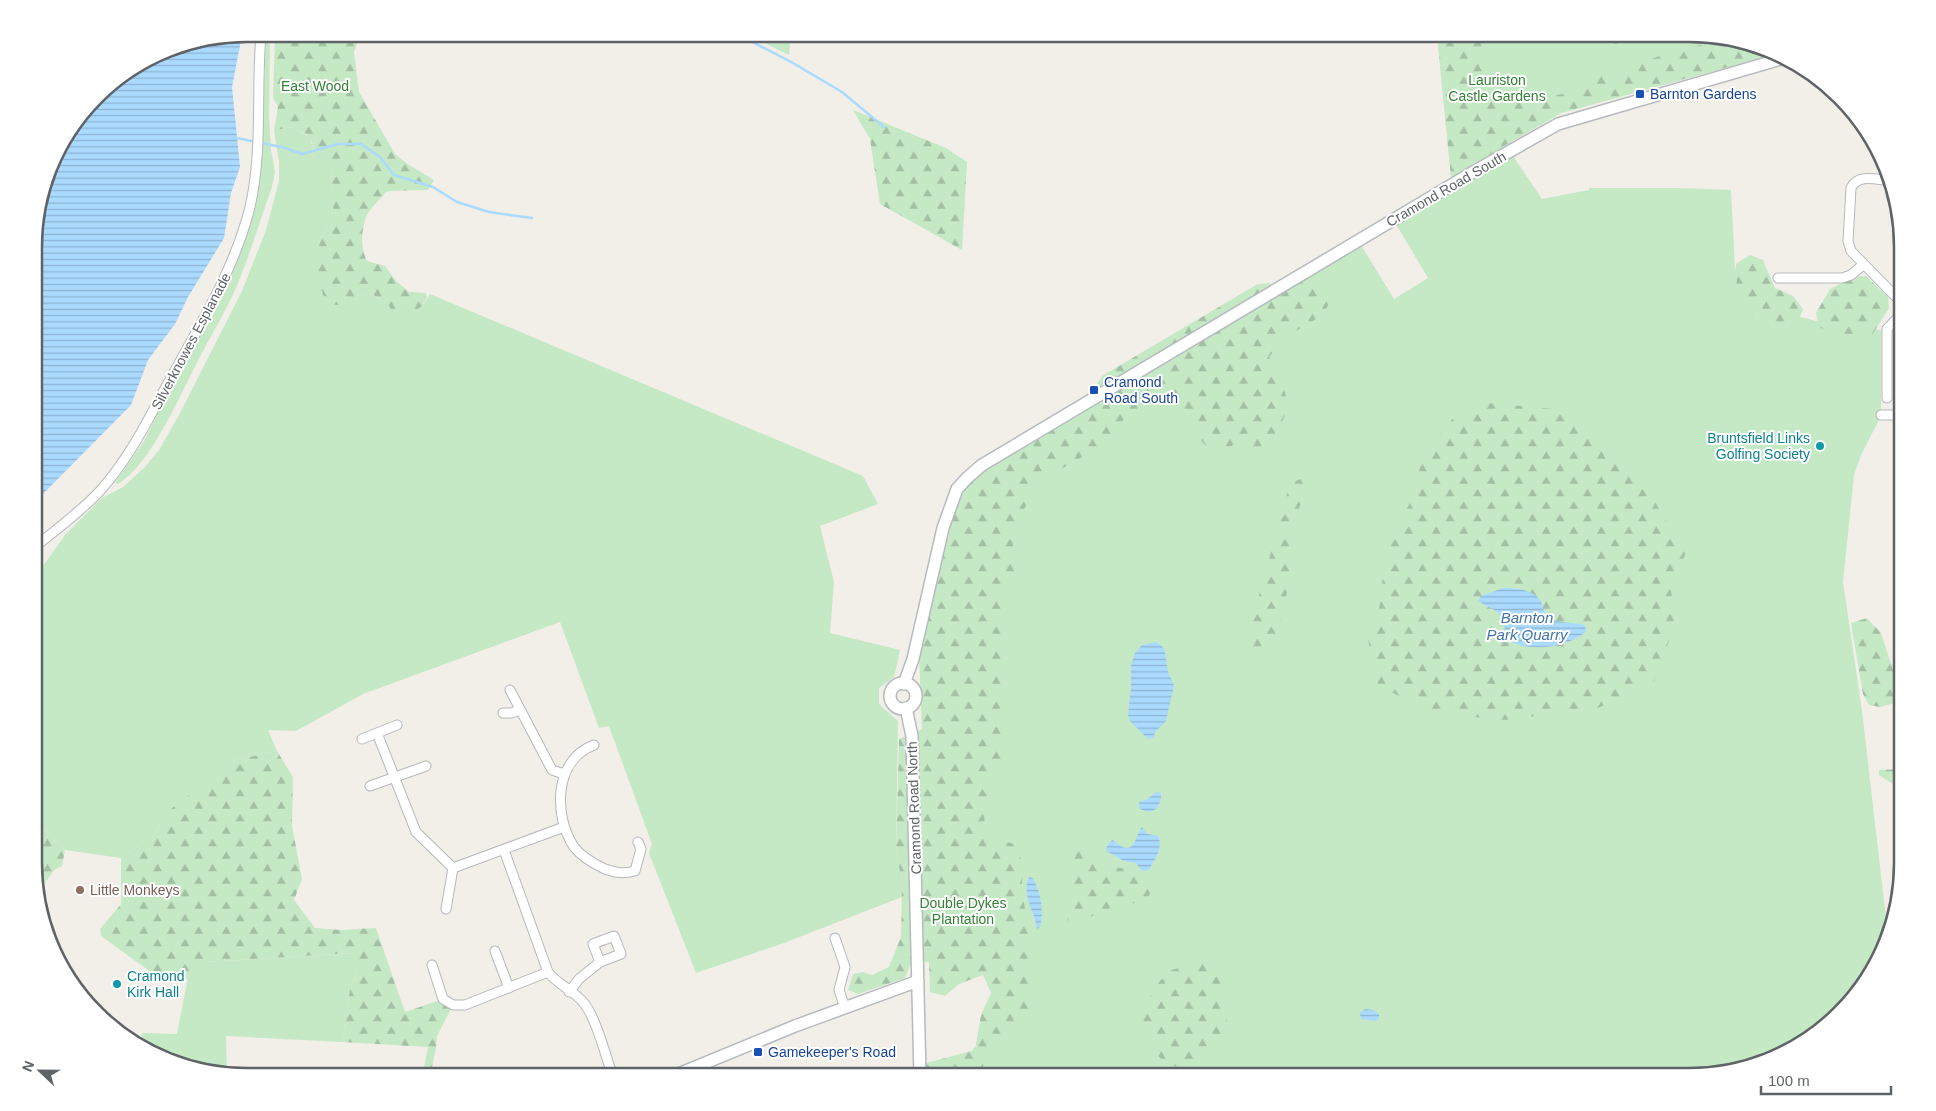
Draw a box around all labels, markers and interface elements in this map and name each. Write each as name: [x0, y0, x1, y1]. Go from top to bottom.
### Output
park label: Lauriston Castle Gardens: [1448, 72, 1546, 104]
park label: East Wood: [281, 78, 349, 94]
place label: Barnton Gardens: [1650, 86, 1757, 102]
marker: Barnton Gardens: [1634, 88, 1646, 100]
street label: Cramond Road South: [1383, 148, 1509, 230]
street label: Silverknowes Esplanade: [148, 270, 234, 412]
place label: Cramond Road South: [1104, 374, 1178, 406]
marker: Cramond Road South: [1088, 384, 1100, 396]
place label: Bruntsfield Links Golfing Society: [1707, 430, 1810, 462]
marker: Bruntsfield Links Golfing Society: [1814, 440, 1826, 452]
water label: Barnton Park Quarry: [1487, 609, 1569, 643]
street label: Cramond Road North: [904, 741, 924, 875]
place label: Little Monkeys: [90, 882, 179, 898]
marker: Little Monkeys: [74, 884, 86, 896]
park label: Double Dykes Plantation: [919, 895, 1007, 927]
place label: Cramond Kirk Hall: [127, 968, 185, 1000]
marker: Cramond Kirk Hall: [111, 978, 123, 990]
place label: Gamekeeper's Road: [768, 1044, 896, 1060]
north arrow: [15, 1046, 65, 1096]
marker: Gamekeeper's Road: [752, 1046, 764, 1058]
text: N: [19, 1058, 37, 1074]
scale bar: [1761, 1064, 1891, 1096]
text: 100 m: [1768, 1072, 1810, 1089]

